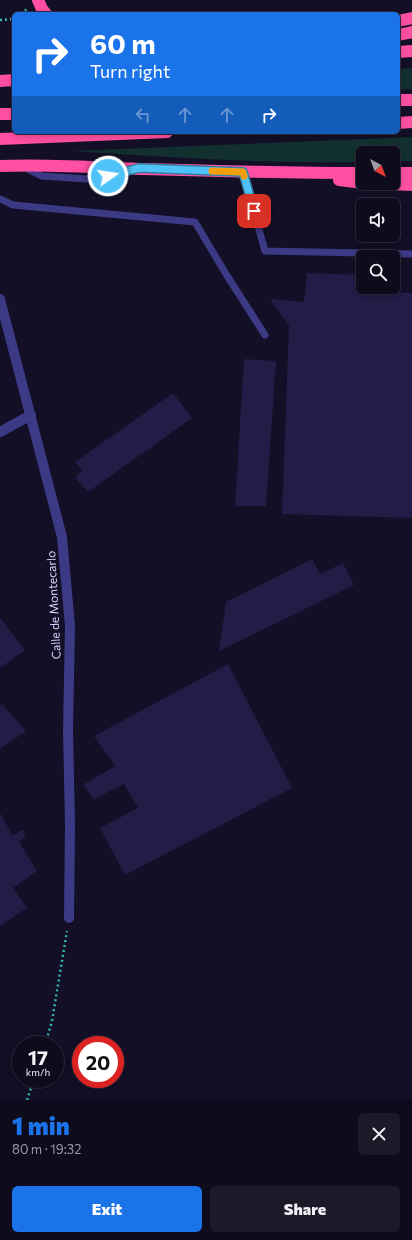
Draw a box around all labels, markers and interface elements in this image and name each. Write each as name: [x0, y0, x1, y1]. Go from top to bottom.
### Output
text: 60 m: [90, 26, 156, 60]
icon: right: [24, 28, 76, 80]
text: Turn right: [90, 60, 170, 82]
icon: left: [132, 104, 154, 126]
icon: ahead: [174, 104, 196, 126]
icon: ahead: [216, 104, 238, 126]
icon: right: [258, 104, 280, 126]
north arrow: [356, 146, 400, 190]
map controls: [356, 146, 400, 294]
position arrow: [87, 155, 129, 197]
pin: [237, 194, 271, 228]
button: sound: [356, 198, 400, 242]
icon: arrive: [243, 200, 265, 222]
button: search: [356, 250, 400, 294]
street label: Calle de Montecarlo: [43, 550, 63, 660]
speed limit sign: 20: [72, 1036, 124, 1088]
text: 17: [28, 1045, 48, 1069]
text: km/h: [26, 1066, 50, 1078]
text: 1 min: [12, 1111, 70, 1140]
button: close: [358, 1113, 400, 1155]
text: 80 m · 19:32: [12, 1141, 81, 1157]
button: Exit: [12, 1186, 202, 1232]
button: Share: [210, 1186, 400, 1232]

